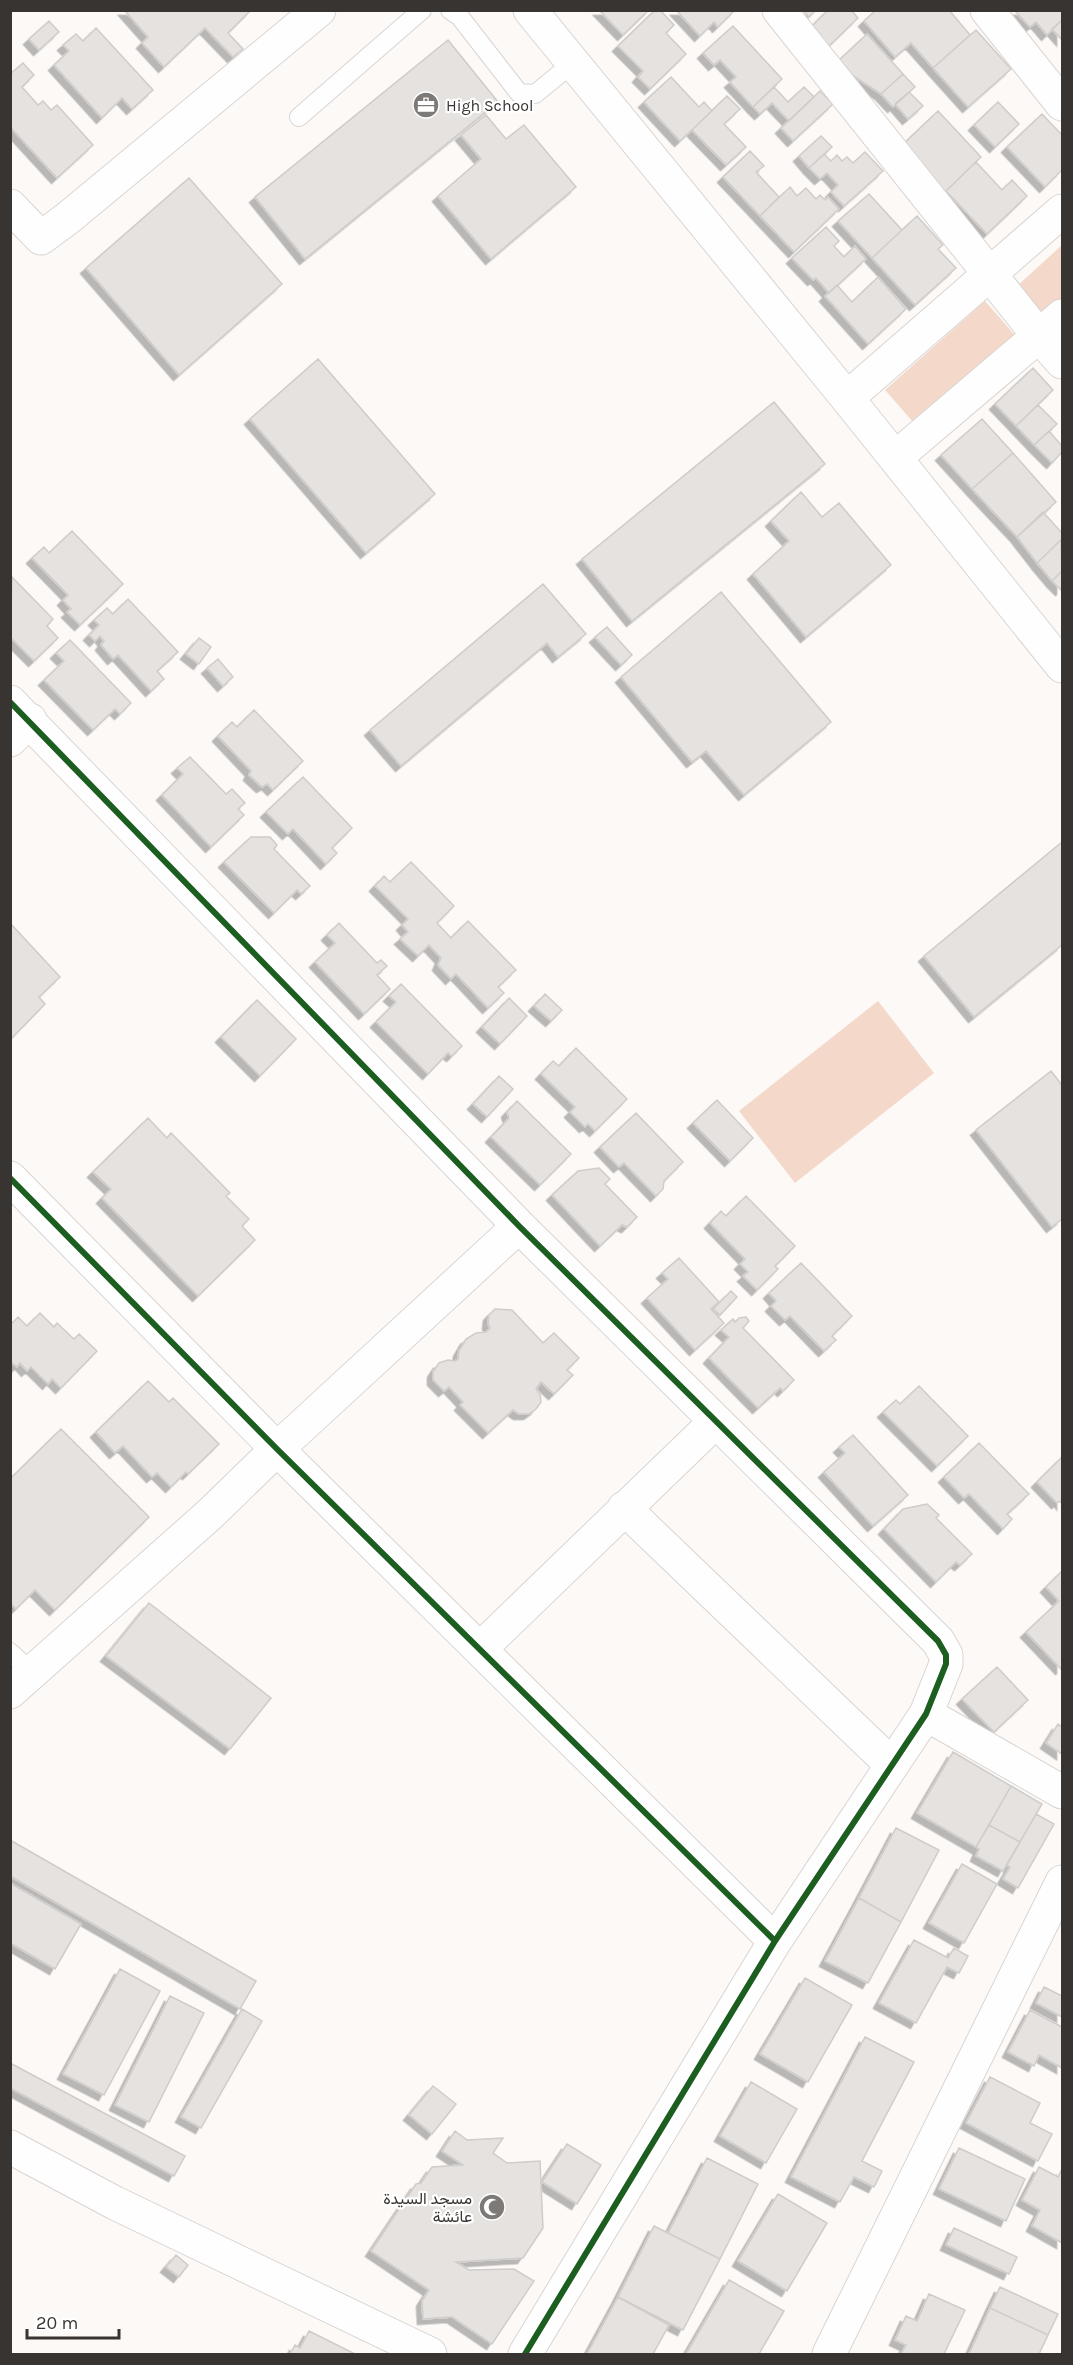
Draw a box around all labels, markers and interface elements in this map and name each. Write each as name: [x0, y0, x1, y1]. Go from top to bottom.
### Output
office icon: High School: [411, 90, 441, 120]
place label: High School: [446, 96, 534, 115]
place label: مسجد السيدة عائشة: [383, 2189, 472, 2226]
mosque icon: مسجد السيدة عائشة: [477, 2192, 507, 2222]
scale bar: [27, 2302, 118, 2340]
text: 20 m: [36, 2312, 78, 2334]

